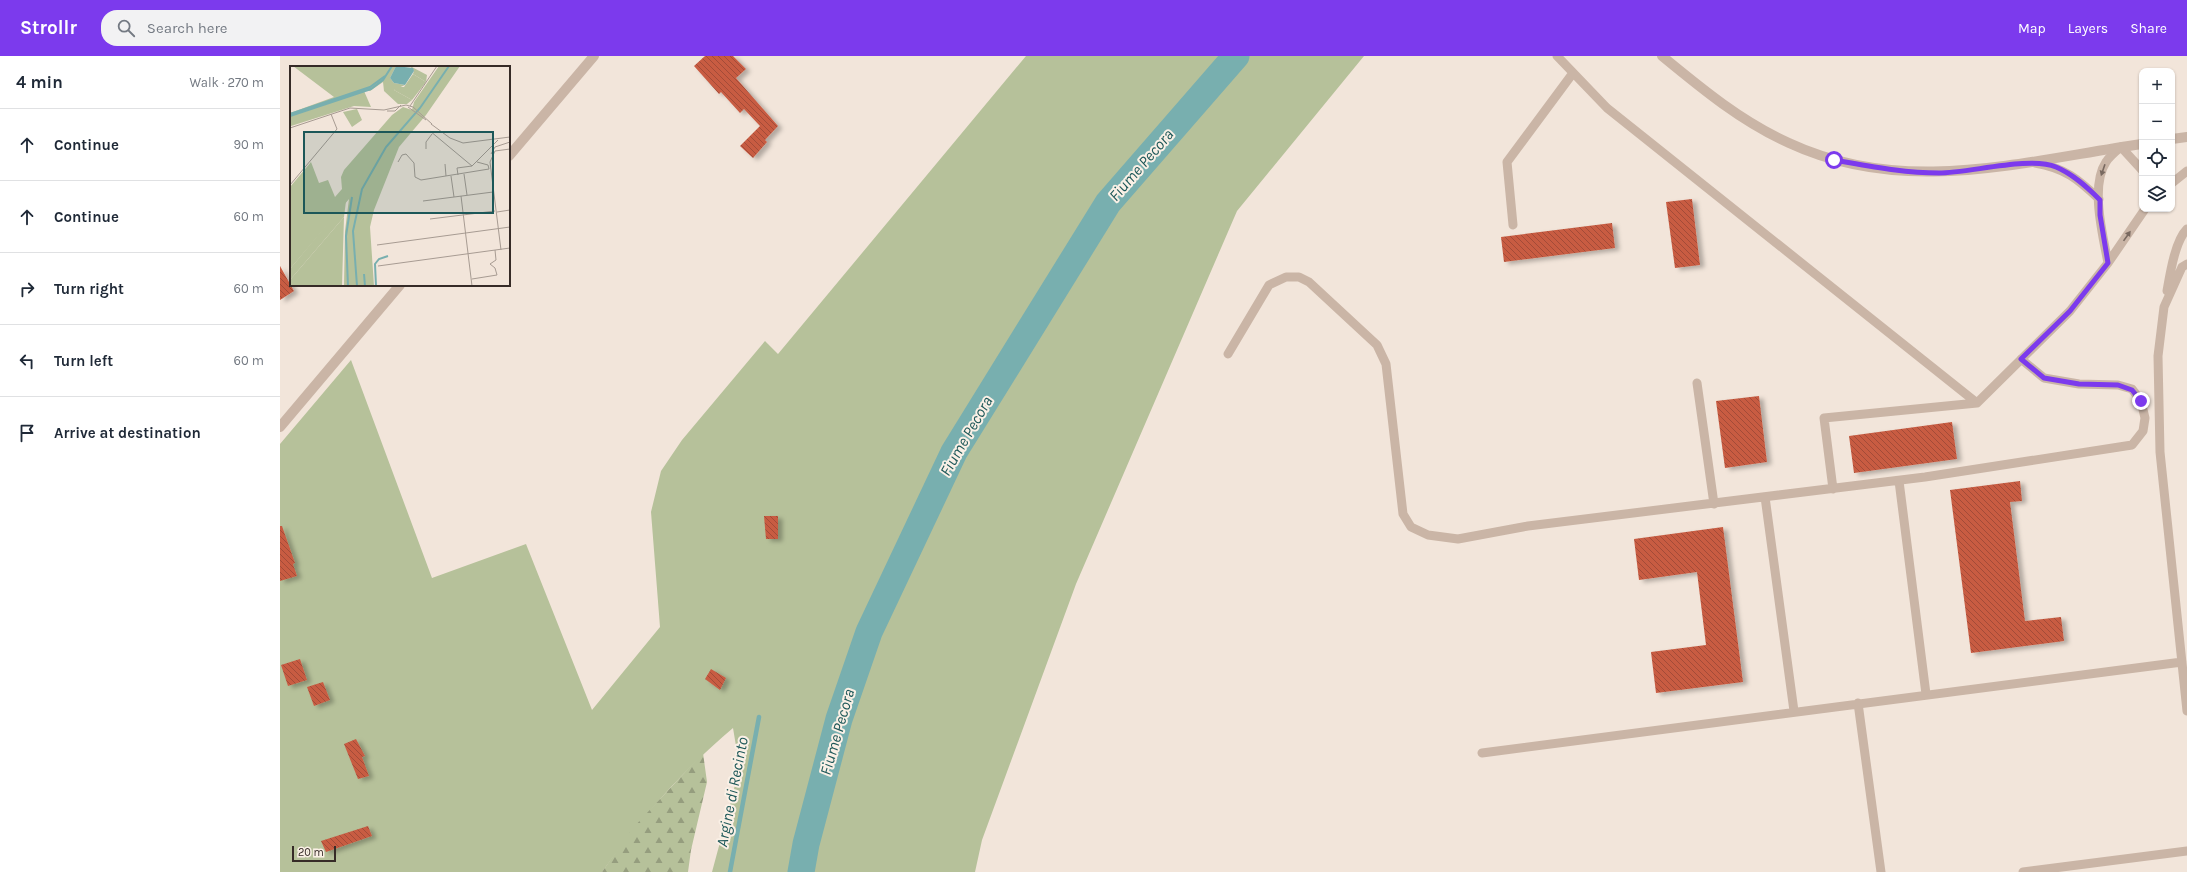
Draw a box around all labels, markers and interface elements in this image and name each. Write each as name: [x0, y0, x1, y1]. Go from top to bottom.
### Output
search box: [101, 10, 381, 46]
text: Strollr: [20, 17, 77, 39]
icon: search: [115, 17, 137, 39]
text: Search here: [147, 19, 228, 37]
text: Map: [2018, 20, 2046, 37]
text: Layers: [2068, 20, 2108, 37]
text: Share: [2130, 20, 2167, 37]
inset map: [290, 66, 510, 286]
map controls: [2139, 68, 2175, 212]
button: +: [2139, 68, 2175, 104]
text: 4 min: [16, 72, 63, 92]
text: Walk · 270 m: [190, 75, 264, 90]
button: −: [2139, 104, 2175, 140]
water label: Fiume Pecora: [1105, 125, 1177, 205]
icon: ahead: [16, 134, 38, 156]
text: Continue: [54, 136, 119, 154]
text: 90 m: [233, 137, 264, 152]
button: locate: [2139, 140, 2175, 176]
route start: [1825, 151, 1843, 169]
one-way arrow: [2099, 164, 2105, 176]
button: layers: [2139, 176, 2175, 212]
icon: ahead: [16, 206, 38, 228]
text: Continue: [54, 208, 119, 226]
text: 60 m: [234, 209, 264, 224]
one-way arrow: [2123, 231, 2131, 241]
icon: right: [16, 278, 38, 300]
text: Turn right: [54, 280, 124, 298]
text: 60 m: [234, 281, 264, 296]
icon: left: [16, 350, 38, 372]
text: Turn left: [54, 352, 113, 370]
text: 60 m: [234, 353, 264, 368]
route end: [2132, 392, 2150, 410]
water label: Fiume Pecora: [936, 393, 996, 479]
icon: arrive: [16, 422, 38, 444]
text: Arrive at destination: [54, 424, 201, 442]
water label: Fiume Pecora: [816, 687, 858, 777]
water label: Argine di Recinto: [712, 735, 752, 849]
scale bar: [292, 844, 336, 863]
text: 20 m: [298, 846, 324, 859]

